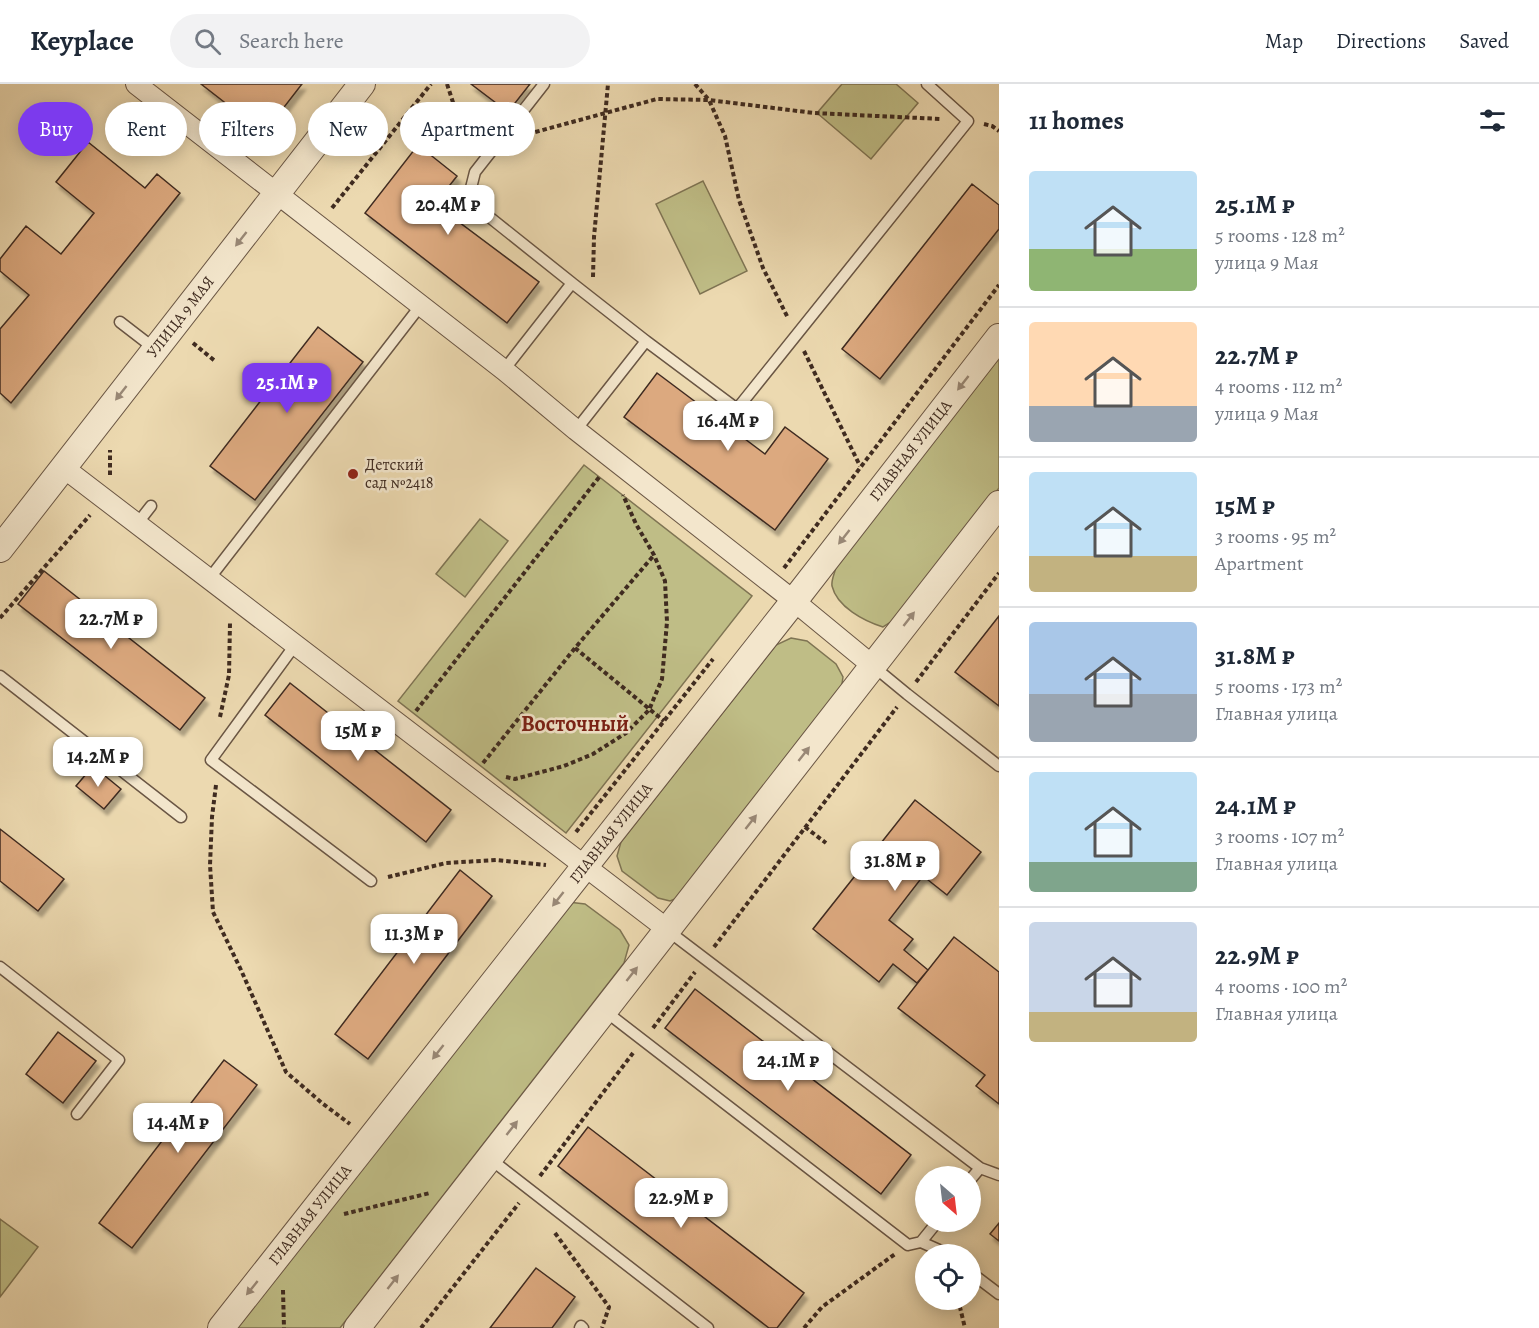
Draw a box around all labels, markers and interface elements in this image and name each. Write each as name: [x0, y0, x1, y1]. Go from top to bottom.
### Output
search box: [170, 14, 590, 68]
text: Keyplace: [30, 22, 134, 60]
icon: search: [191, 25, 224, 58]
text: Search here: [239, 26, 344, 56]
text: Map: [1265, 27, 1303, 55]
text: Directions: [1336, 27, 1426, 55]
text: Saved: [1459, 27, 1509, 55]
chip: Buy: [18, 102, 93, 156]
chip: Rent: [105, 102, 187, 156]
chip: Filters: [199, 102, 296, 156]
chip: New: [308, 102, 388, 156]
chip: Apartment: [400, 102, 535, 156]
text: 11 homes: [1029, 103, 1124, 138]
icon: filters: [1476, 104, 1509, 137]
pin: 20.4M ₽: [393, 185, 503, 236]
text: 25.1M ₽: [1215, 187, 1295, 222]
text: 20.4M ₽: [415, 191, 481, 218]
icon: home: [1077, 195, 1149, 267]
text: 5 rooms · 128 m²: [1215, 222, 1345, 249]
one-way arrow: [234, 231, 247, 247]
text: улица 9 Мая: [1215, 249, 1319, 276]
street label: УЛИЦА 9 МАЯ: [142, 271, 220, 363]
text: 22.7M ₽: [1215, 338, 1298, 373]
icon: home: [1077, 346, 1149, 418]
pin: 25.1M ₽: [232, 363, 342, 414]
text: 25.1M ₽: [256, 369, 318, 396]
text: 4 rooms · 112 m²: [1215, 373, 1342, 400]
one-way arrow: [957, 375, 970, 391]
one-way arrow: [116, 386, 128, 401]
street label: ГЛАВНАЯ УЛИЦА: [864, 395, 957, 506]
text: улица 9 Мая: [1215, 400, 1319, 427]
pin: 16.4M ₽: [673, 401, 783, 452]
text: 16.4M ₽: [697, 407, 759, 434]
place label: Детский сад №2418: [365, 454, 433, 494]
marker: Детский сад №2418: [346, 467, 360, 481]
text: 15M ₽: [1215, 488, 1275, 523]
icon: home: [1077, 496, 1149, 568]
text: 3 rooms · 95 m²: [1215, 523, 1336, 550]
one-way arrow: [837, 529, 850, 545]
text: Apartment: [1215, 550, 1304, 577]
pin: 22.7M ₽: [56, 599, 166, 650]
text: 22.7M ₽: [79, 605, 143, 632]
one-way arrow: [902, 612, 914, 627]
text: 31.8M ₽: [1215, 638, 1295, 673]
icon: home: [1077, 646, 1149, 718]
text: 5 rooms · 173 m²: [1215, 673, 1342, 700]
text: Главная улица: [1215, 700, 1338, 727]
district label: Восточный: [521, 709, 629, 739]
pin: 15M ₽: [316, 711, 400, 762]
text: 15M ₽: [335, 717, 381, 744]
pin: 14.2M ₽: [43, 737, 153, 788]
text: 14.2M ₽: [67, 743, 129, 770]
one-way arrow: [798, 746, 810, 761]
street label: ГЛАВНАЯ УЛИЦА: [564, 778, 658, 888]
text: 24.1M ₽: [1215, 788, 1296, 823]
icon: home: [1077, 796, 1149, 868]
one-way arrow: [745, 814, 757, 830]
text: 3 rooms · 107 m²: [1215, 823, 1344, 850]
pin: 31.8M ₽: [840, 841, 950, 892]
text: 31.8M ₽: [864, 847, 926, 874]
text: Главная улица: [1215, 850, 1338, 877]
one-way arrow: [552, 891, 565, 907]
pin: 11.3M ₽: [359, 914, 469, 965]
text: 11.3M ₽: [385, 920, 443, 947]
text: 22.9M ₽: [1215, 938, 1299, 973]
icon: home: [1077, 946, 1149, 1018]
one-way arrow: [626, 967, 638, 982]
text: 4 rooms · 100 m²: [1215, 973, 1347, 1000]
text: Главная улица: [1215, 1000, 1338, 1027]
pin: 24.1M ₽: [733, 1041, 843, 1092]
one-way arrow: [431, 1044, 444, 1060]
text: 24.1M ₽: [757, 1047, 819, 1074]
pin: 14.4M ₽: [123, 1103, 233, 1154]
text: 14.4M ₽: [147, 1109, 209, 1136]
one-way arrow: [506, 1120, 519, 1136]
street label: ГЛАВНАЯ УЛИЦА: [264, 1159, 357, 1270]
north arrow: [915, 1166, 981, 1232]
map controls: [915, 1166, 981, 1310]
pin: 22.9M ₽: [626, 1178, 736, 1229]
text: 22.9M ₽: [649, 1184, 713, 1211]
button: locate: [915, 1244, 981, 1310]
one-way arrow: [386, 1274, 399, 1290]
one-way arrow: [246, 1280, 259, 1296]

